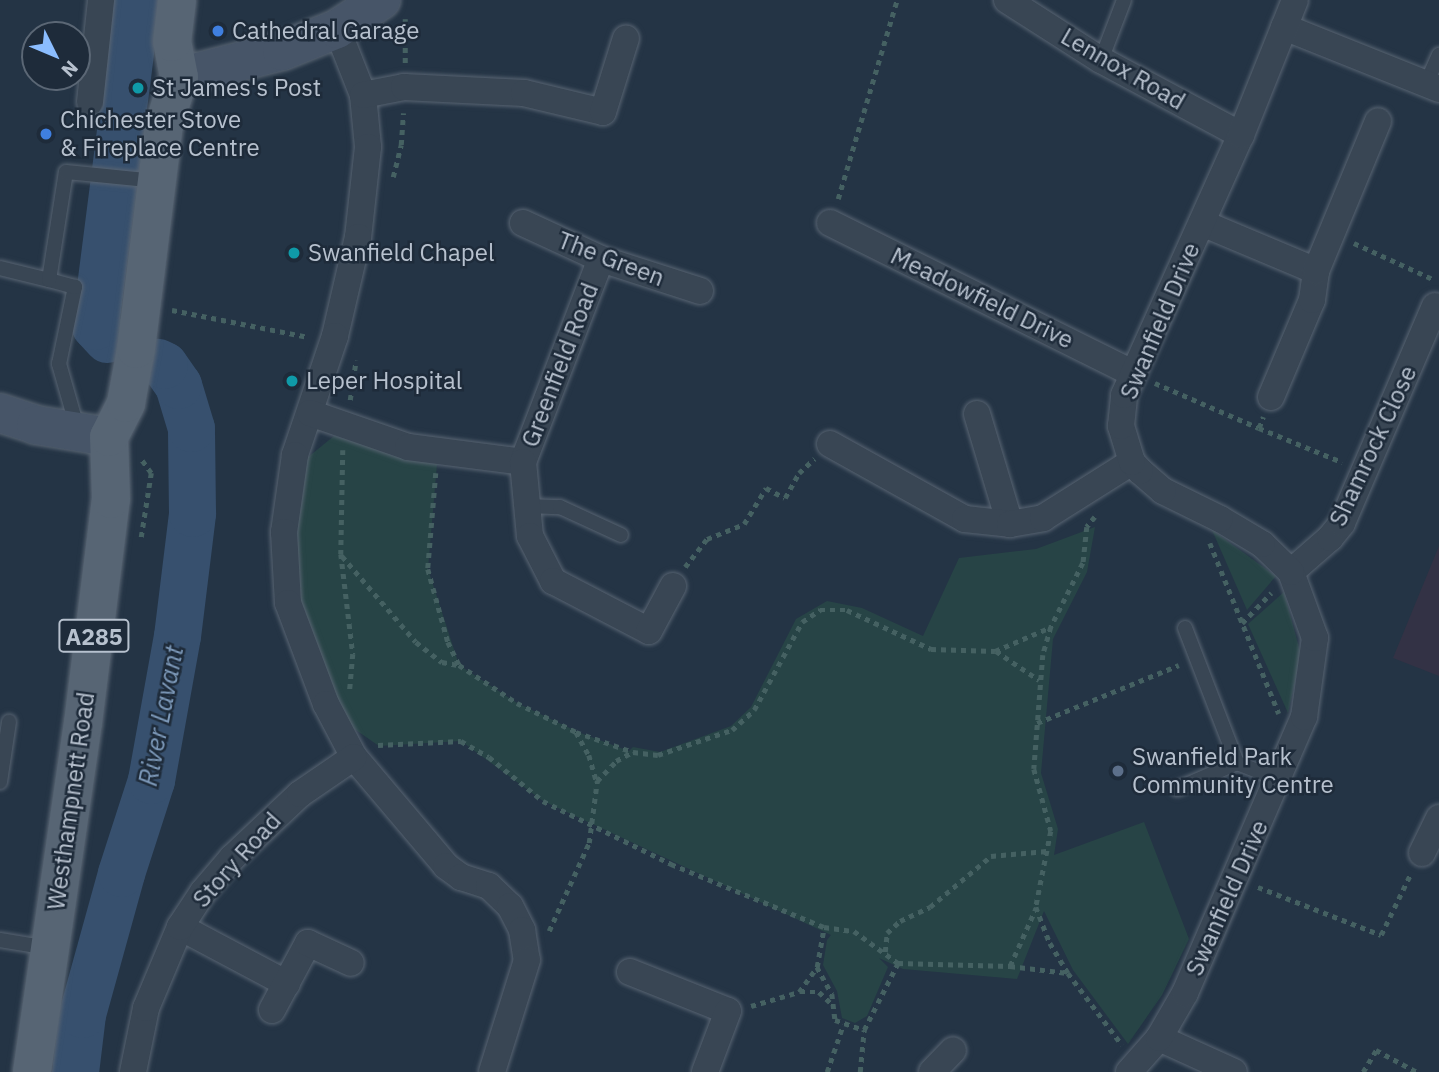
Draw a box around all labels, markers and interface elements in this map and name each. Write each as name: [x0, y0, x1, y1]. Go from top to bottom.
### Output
place label: Cathedral Garage: [232, 17, 419, 45]
north arrow: [21, 21, 91, 91]
street label: Lennox Road: [1056, 22, 1190, 116]
marker: Cathedral Garage: [210, 23, 226, 39]
text: N: [56, 56, 83, 82]
place label: St James's Post: [152, 74, 321, 102]
marker: St James's Post: [130, 80, 146, 96]
place label: Chichester Stove & Fireplace Centre: [60, 106, 260, 162]
marker: Chichester Stove & Fireplace Centre: [38, 126, 54, 142]
street label: The Green: [554, 226, 668, 292]
street label: Swanfield Drive: [1114, 238, 1206, 404]
place label: Swanfield Chapel: [308, 239, 494, 267]
street label: Meadowfield Drive: [886, 241, 1078, 355]
marker: Swanfield Chapel: [286, 245, 302, 261]
street label: Greenfield Road: [515, 279, 605, 451]
street label: Shamrock Close: [1323, 361, 1423, 531]
place label: Leper Hospital: [306, 367, 462, 395]
marker: Leper Hospital: [284, 373, 300, 389]
road number: A285: [57, 616, 131, 656]
water label: River Lavant: [132, 643, 190, 789]
street label: Westhampnett Road: [41, 690, 101, 912]
place label: Swanfield Park Community Centre: [1132, 743, 1334, 799]
marker: Swanfield Park Community Centre: [1110, 763, 1126, 779]
street label: Story Road: [187, 807, 287, 913]
street label: Swanfield Drive: [1180, 816, 1274, 980]

